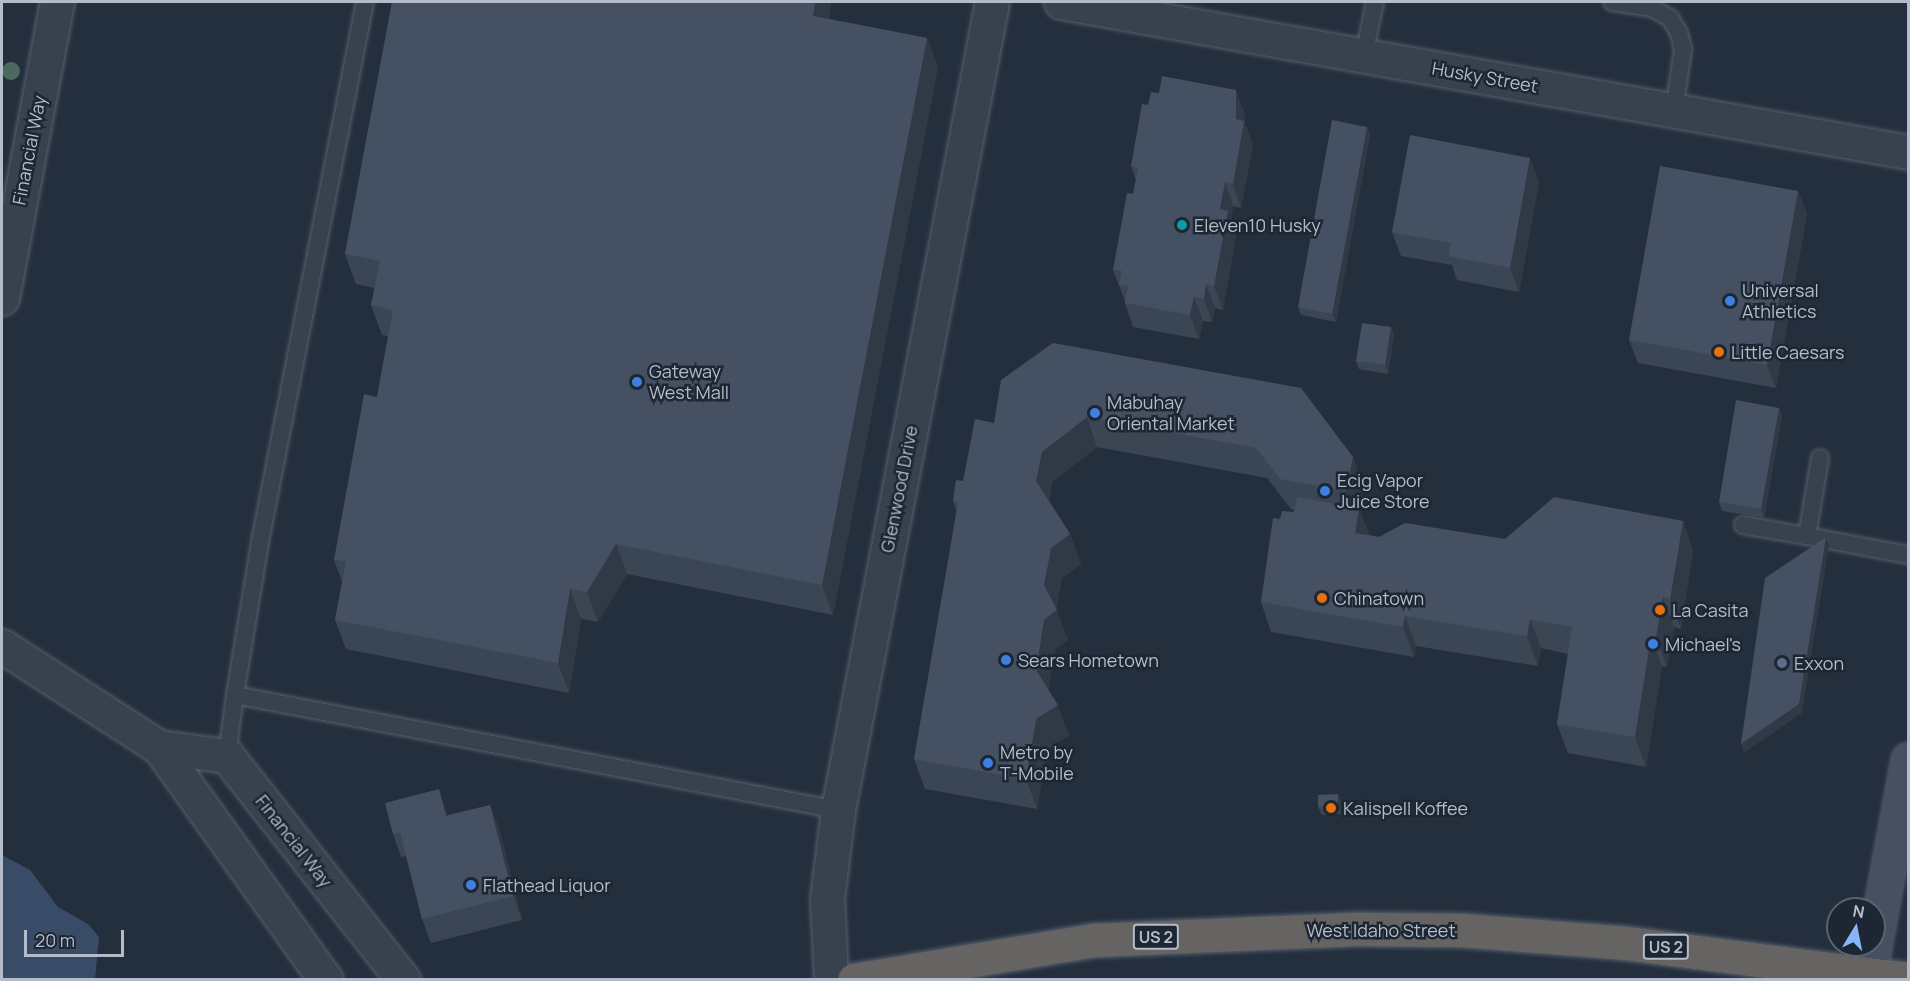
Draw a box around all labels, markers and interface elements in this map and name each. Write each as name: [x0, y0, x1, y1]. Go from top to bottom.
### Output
street label: Husky Street: [1430, 57, 1540, 97]
street label: Financial Way: [8, 93, 50, 207]
place label: Eleven10 Husky: [1194, 214, 1321, 236]
marker: Eleven10 Husky: [1175, 218, 1189, 232]
place label: Universal Athletics: [1742, 280, 1819, 322]
marker: Universal Athletics: [1723, 294, 1737, 308]
place label: Little Caesars: [1731, 341, 1844, 363]
marker: Little Caesars: [1712, 345, 1726, 359]
place label: Gateway West Mall: [649, 361, 729, 404]
marker: Gateway West Mall: [630, 375, 644, 389]
place label: Mabuhay Oriental Market: [1107, 392, 1235, 434]
marker: Mabuhay Oriental Market: [1088, 406, 1102, 420]
street label: Glenwood Drive: [876, 424, 922, 554]
place label: Ecig Vapor Juice Store: [1337, 470, 1429, 512]
marker: Ecig Vapor Juice Store: [1318, 484, 1332, 498]
place label: Chinatown: [1334, 587, 1424, 609]
marker: Chinatown: [1315, 591, 1329, 605]
place label: La Casita: [1672, 599, 1749, 621]
marker: La Casita: [1653, 603, 1667, 617]
place label: Michael's: [1665, 633, 1741, 655]
marker: Michael's: [1646, 637, 1660, 651]
place label: Sears Hometown: [1018, 649, 1159, 671]
place label: Exxon: [1794, 652, 1844, 674]
marker: Sears Hometown: [999, 653, 1013, 667]
marker: Exxon: [1775, 656, 1789, 670]
place label: Metro by T-Mobile: [1000, 742, 1074, 784]
marker: Metro by T-Mobile: [981, 756, 995, 770]
street label: Financial Way: [251, 791, 337, 891]
place label: Kalispell Koffee: [1343, 797, 1468, 819]
marker: Kalispell Koffee: [1324, 801, 1338, 815]
place label: Flathead Liquor: [483, 874, 611, 896]
marker: Flathead Liquor: [464, 878, 478, 892]
north arrow: [1826, 897, 1886, 957]
text: N: [1851, 899, 1866, 923]
scale bar: [27, 918, 128, 956]
street label: West Idaho Street: [1306, 919, 1456, 941]
road number: US 2: [1132, 924, 1180, 950]
text: 20 m: [35, 928, 75, 952]
road number: US 2: [1642, 934, 1690, 960]

